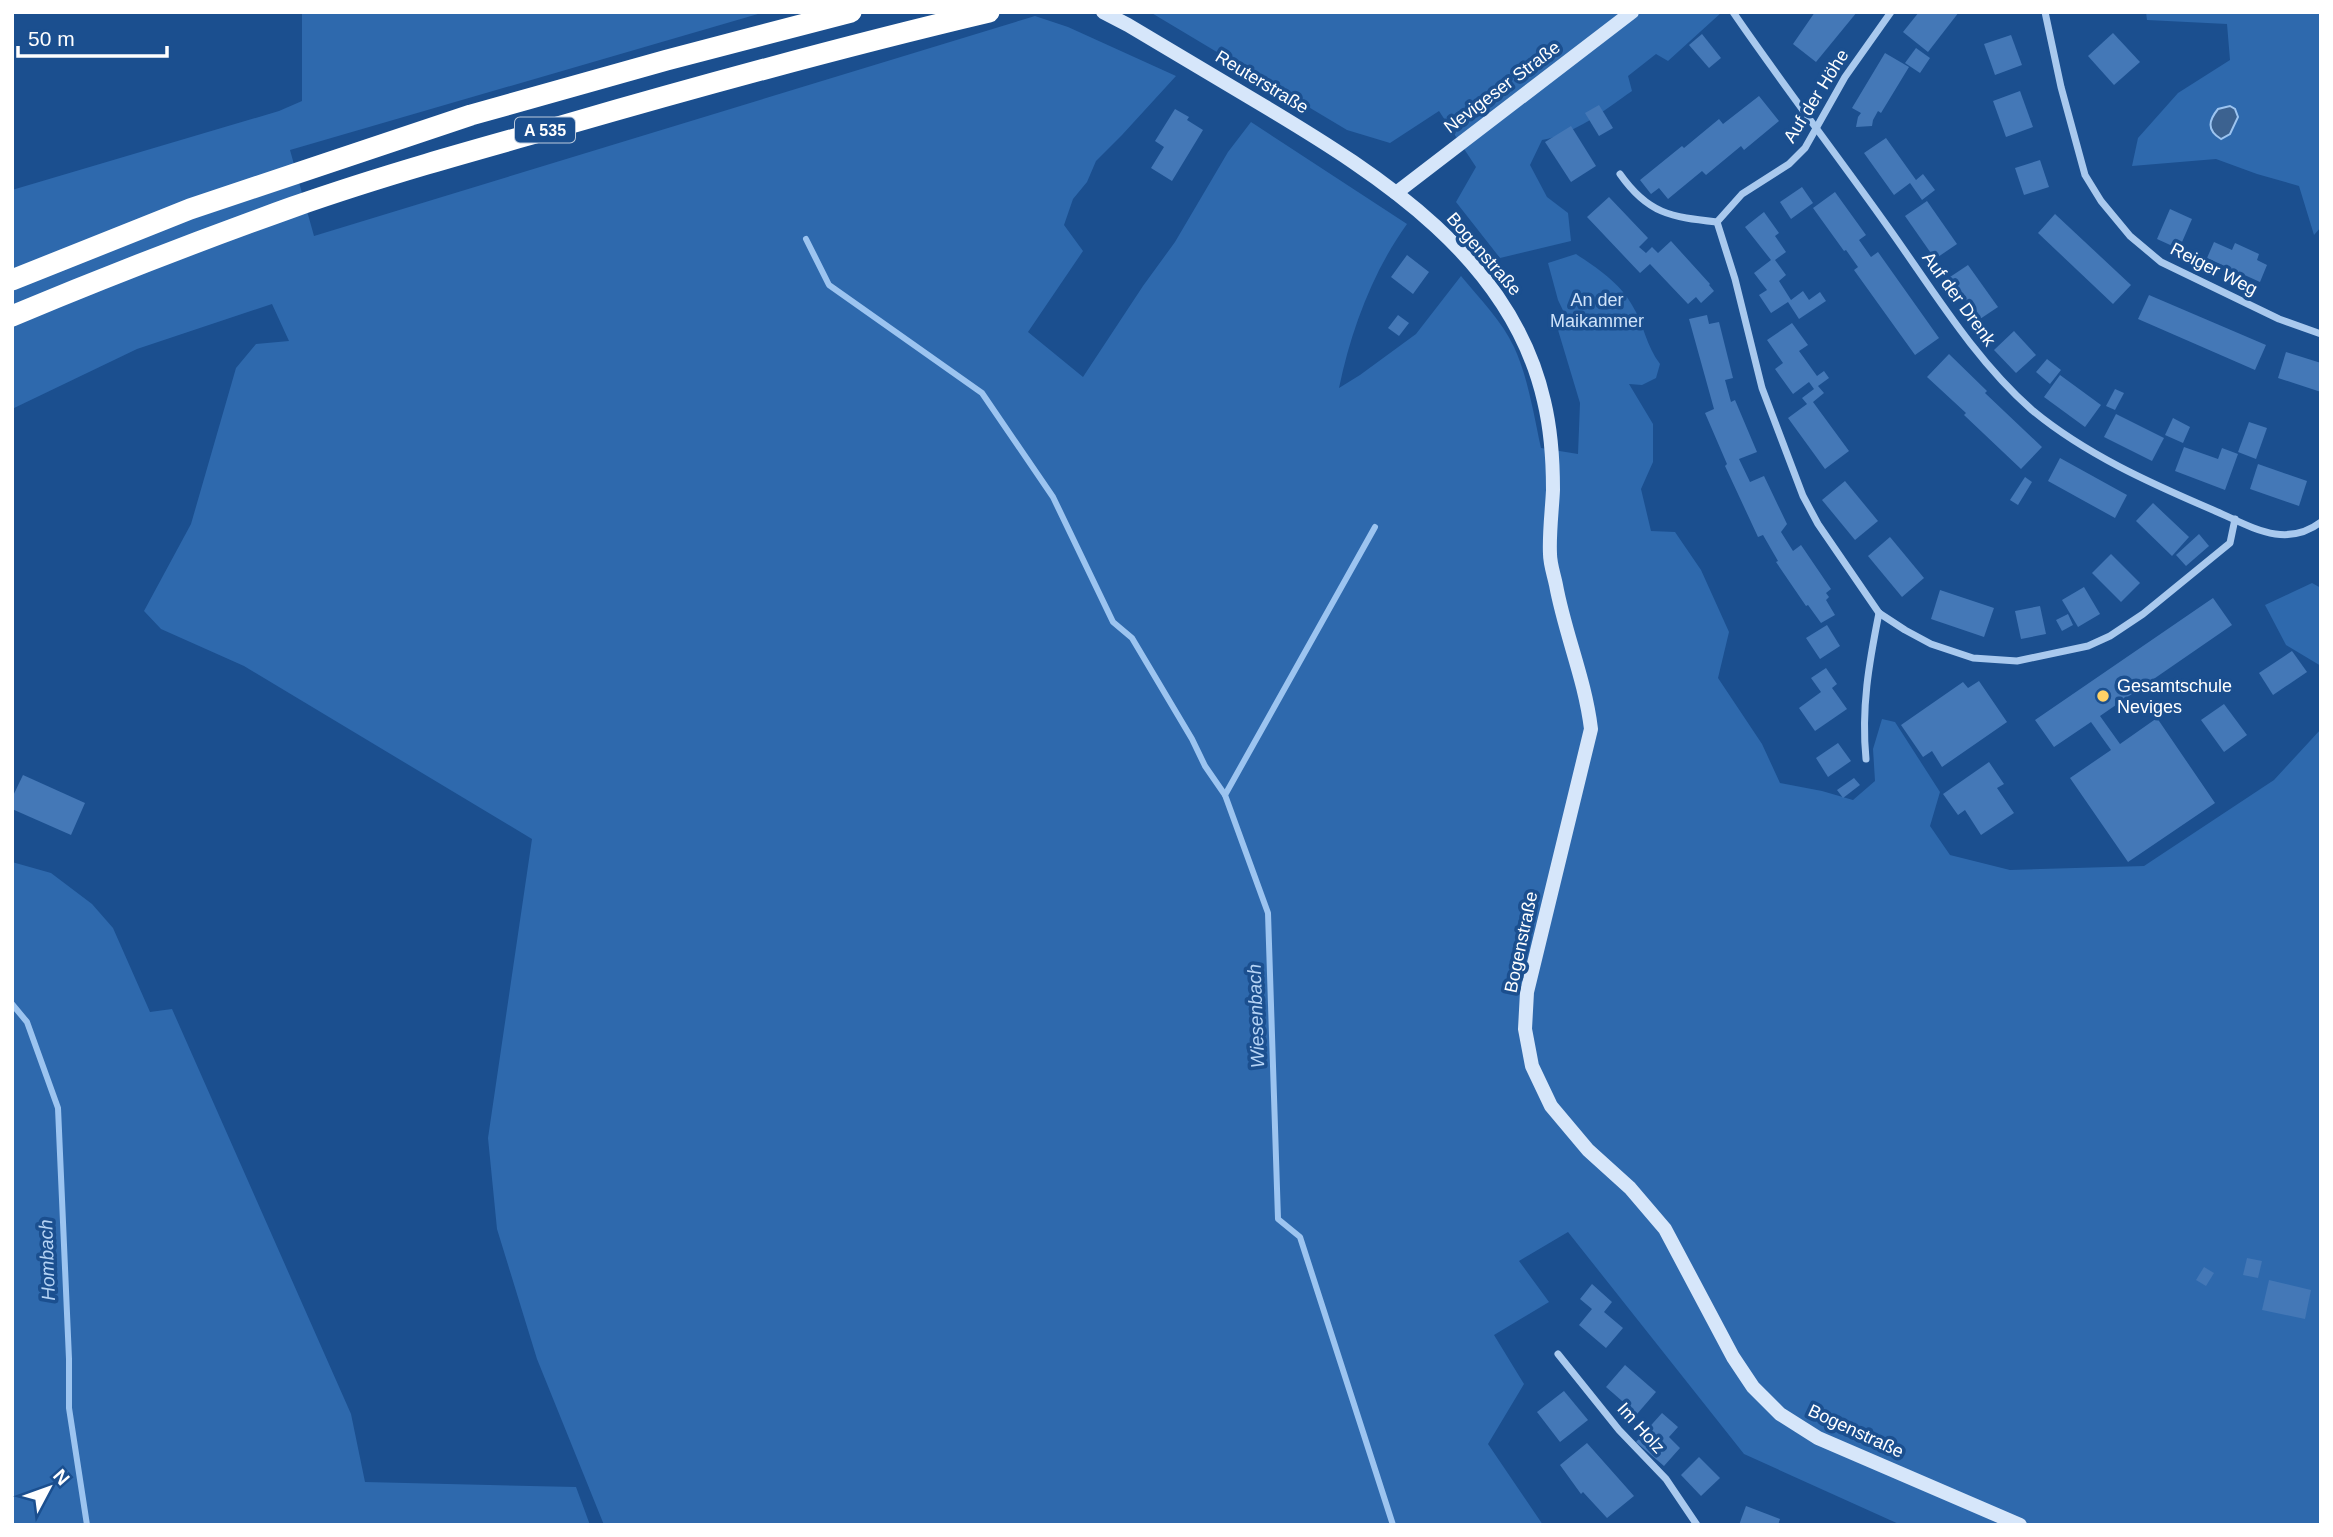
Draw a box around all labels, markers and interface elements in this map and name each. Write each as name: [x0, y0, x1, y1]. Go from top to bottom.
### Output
scale bar: [18, 14, 166, 58]
text: 50 m: [28, 27, 75, 50]
street label: Nevigeser Straße: [1440, 37, 1564, 137]
street label: Reuterstraße: [1212, 46, 1312, 118]
street label: Auf der Höhe: [1779, 46, 1853, 146]
road number: A 535: [515, 118, 575, 142]
street label: Bogenstraße: [1443, 209, 1525, 299]
street label: Reiger Weg: [2167, 239, 2261, 299]
street label: Auf der Drenk: [1918, 248, 2000, 351]
park label: An der Maikammer: [1550, 290, 1644, 331]
place label: Gesamtschule Neviges: [2117, 676, 2232, 717]
marker: Gesamtschule Neviges: [2095, 688, 2111, 704]
street label: Bogenstraße: [1501, 890, 1541, 994]
water label: Wiesenbach: [1244, 963, 1268, 1069]
water label: Hombach: [35, 1219, 59, 1301]
street label: Im Holz: [1613, 1399, 1669, 1457]
street label: Bogenstraße: [1805, 1400, 1907, 1462]
north arrow: [14, 1453, 84, 1523]
text: N: [49, 1465, 74, 1489]

